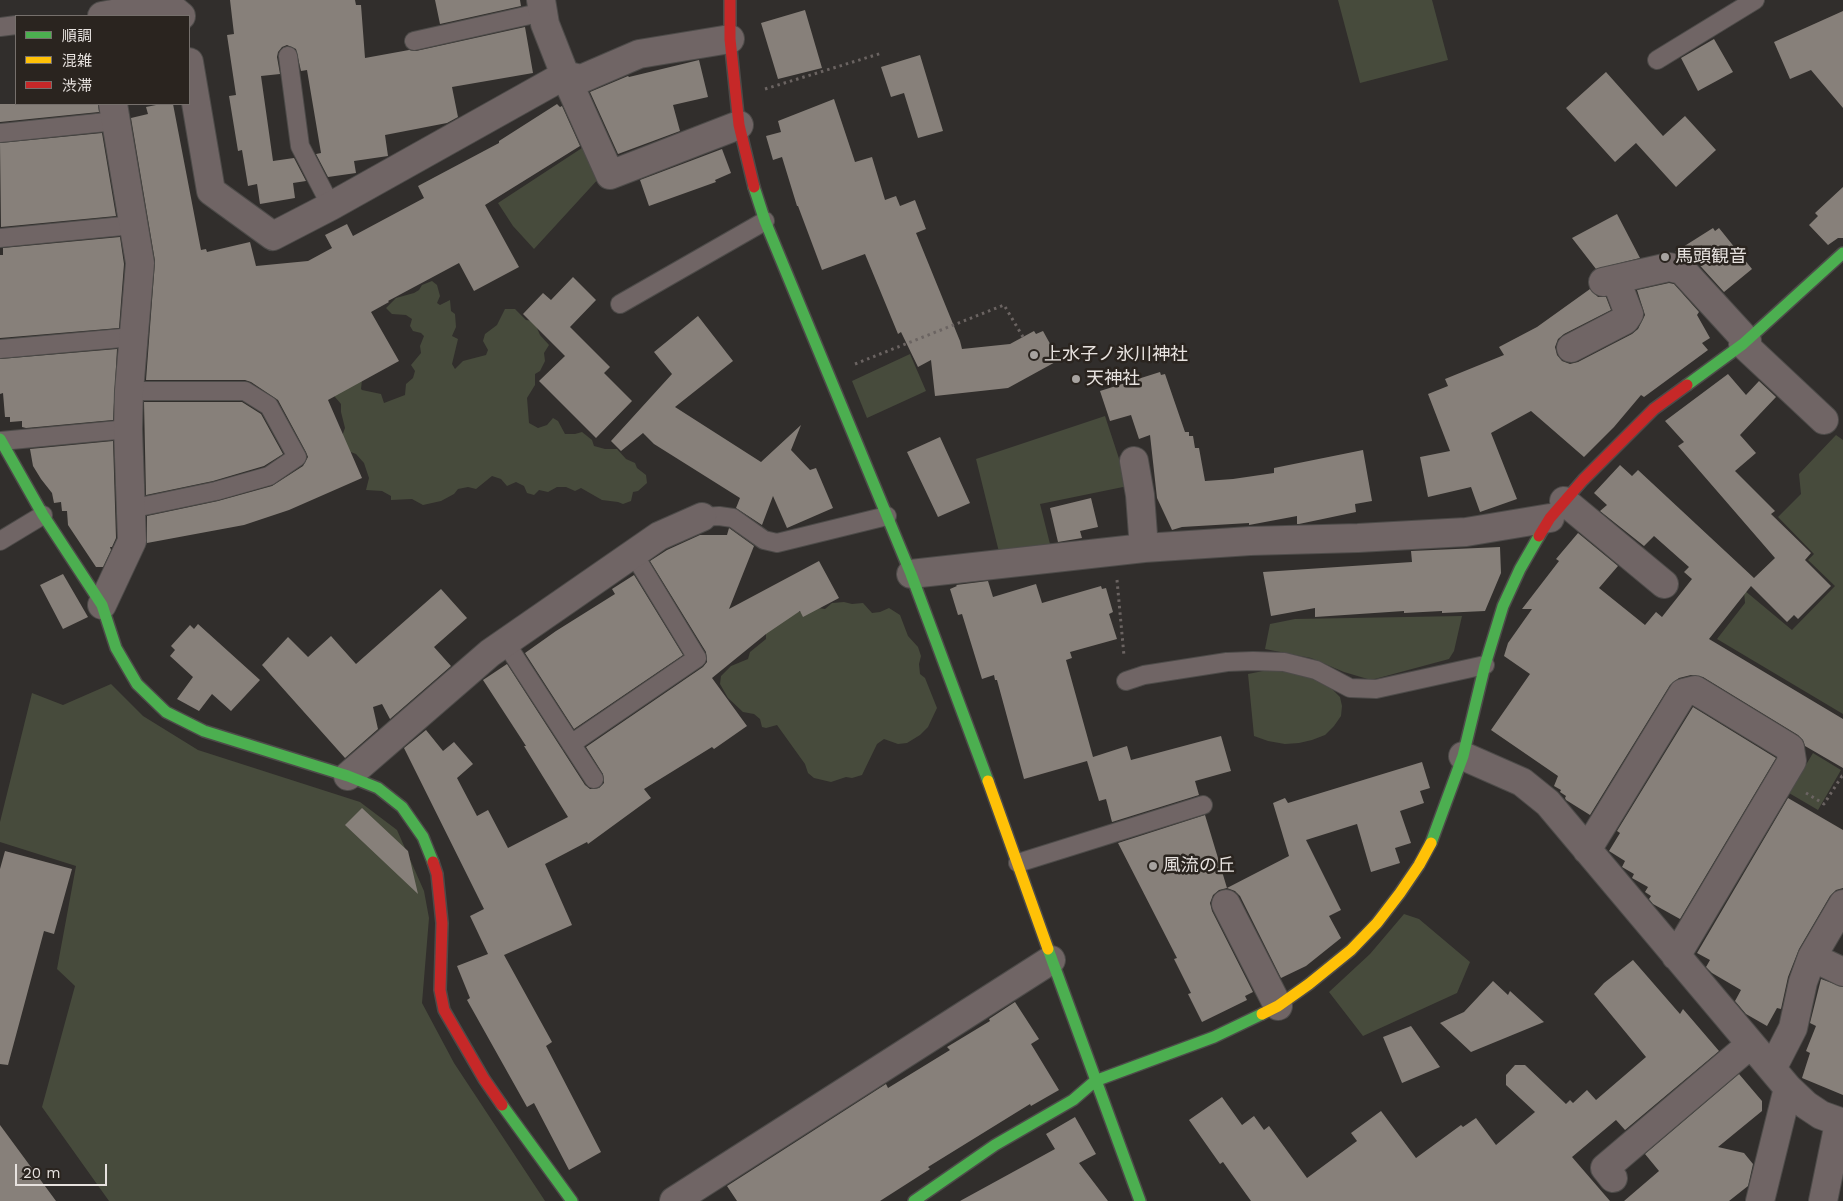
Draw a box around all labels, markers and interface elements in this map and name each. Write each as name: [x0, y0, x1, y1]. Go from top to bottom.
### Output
legend: [15, 15, 190, 105]
text: 順調: [62, 27, 92, 45]
text: 混雑: [62, 52, 92, 70]
text: 渋滞: [62, 77, 92, 95]
place label: 馬頭観音: [1675, 246, 1747, 268]
marker: 馬頭観音: [1659, 251, 1671, 263]
place label: 上水子ノ氷川神社: [1044, 344, 1188, 366]
marker: 上水子ノ氷川神社: [1028, 349, 1040, 361]
place label: 天神社: [1086, 368, 1140, 390]
marker: 天神社: [1070, 373, 1082, 385]
place label: 風流の丘: [1163, 855, 1235, 877]
marker: 風流の丘: [1147, 860, 1159, 872]
scale bar: [18, 1154, 110, 1186]
text: 20 m: [23, 1164, 61, 1182]

